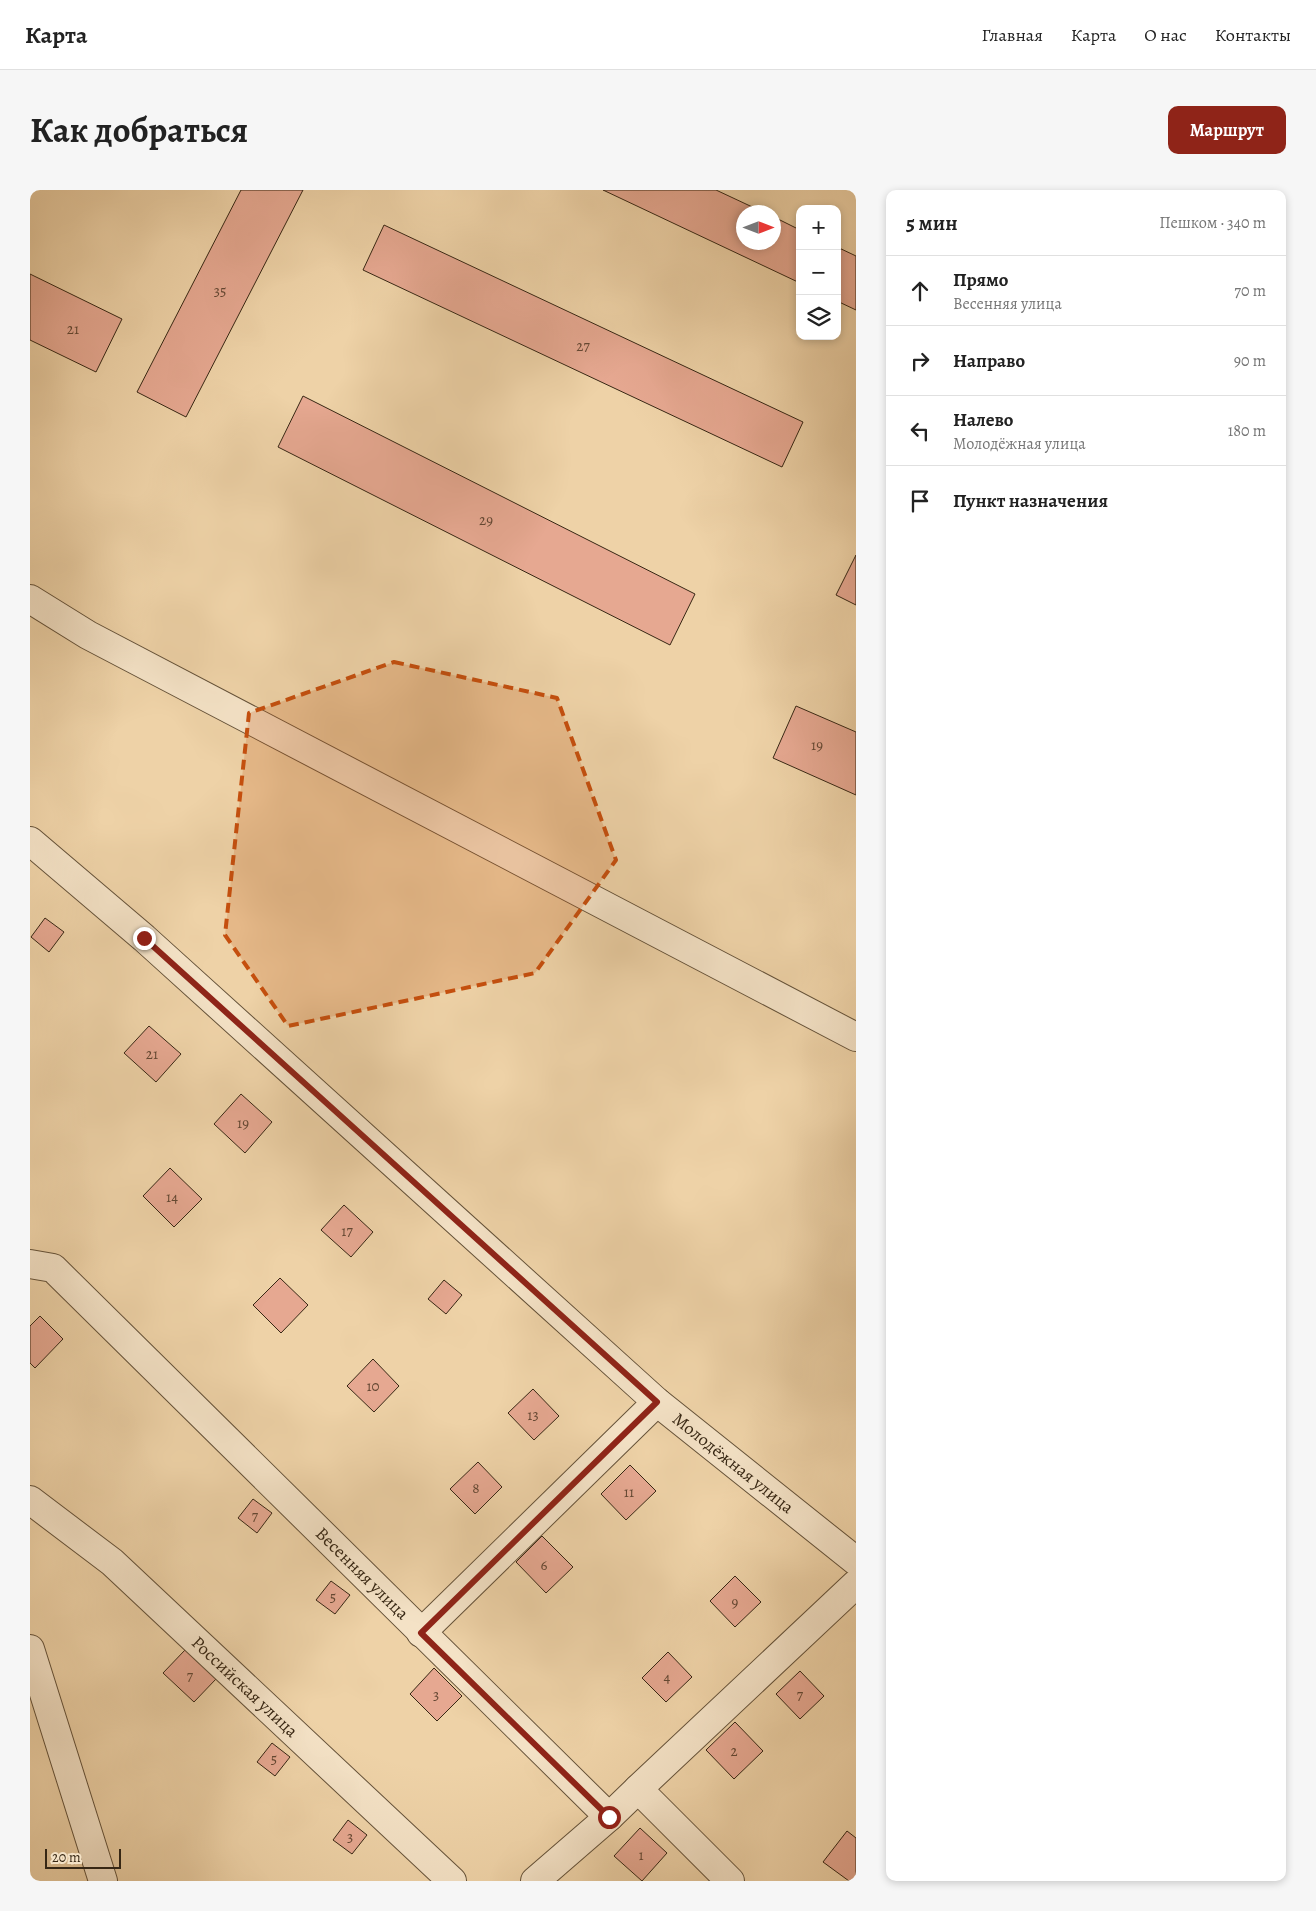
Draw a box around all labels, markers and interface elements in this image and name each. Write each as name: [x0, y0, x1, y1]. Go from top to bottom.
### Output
text: Карта: [25, 19, 87, 51]
text: Главная: [982, 23, 1043, 47]
text: Карта: [1071, 23, 1116, 47]
text: О нас: [1144, 23, 1187, 47]
text: Контакты: [1215, 23, 1291, 47]
text: Как добраться: [30, 106, 248, 154]
button: Маршрут: [1168, 106, 1286, 154]
north arrow: [736, 205, 781, 250]
map controls: [796, 205, 841, 340]
button: +: [796, 205, 841, 250]
text: 5 мин: [906, 209, 958, 237]
text: Пешком · 340 m: [1159, 212, 1266, 234]
button: −: [796, 250, 841, 295]
text: Прямо: [953, 267, 1008, 293]
icon: ahead: [906, 277, 934, 305]
text: 70 m: [1234, 280, 1266, 302]
house number: 35: [214, 281, 226, 301]
text: Весенняя улица: [953, 293, 1062, 315]
button: layers: [796, 295, 841, 340]
house number: 21: [67, 319, 79, 339]
house number: 27: [576, 336, 590, 356]
icon: right: [906, 347, 934, 375]
text: Направо: [953, 348, 1025, 374]
text: 90 m: [1234, 350, 1266, 372]
text: Налево: [953, 407, 1013, 433]
icon: left: [906, 417, 934, 445]
text: 180 m: [1228, 420, 1266, 442]
text: Молодёжная улица: [953, 433, 1086, 455]
icon: arrive: [906, 487, 934, 515]
text: Пункт назначения: [953, 488, 1108, 514]
house number: 29: [479, 510, 493, 530]
house number: 19: [811, 735, 823, 755]
route end: [133, 927, 156, 950]
house number: 21: [146, 1044, 158, 1064]
house number: 19: [237, 1113, 249, 1133]
house number: 14: [166, 1187, 178, 1207]
house number: 17: [341, 1221, 353, 1241]
house number: 10: [366, 1376, 380, 1396]
house number: 13: [527, 1405, 539, 1425]
street label: Молодёжная улица: [667, 1407, 800, 1519]
house number: 8: [472, 1478, 480, 1498]
house number: 11: [624, 1482, 634, 1502]
house number: 7: [252, 1506, 259, 1526]
street label: Весенняя улица: [310, 1522, 415, 1625]
house number: 6: [541, 1555, 548, 1575]
house number: 5: [330, 1587, 336, 1607]
house number: 9: [732, 1592, 739, 1612]
street label: Российская улица: [186, 1631, 304, 1743]
house number: 7: [187, 1666, 194, 1686]
house number: 4: [664, 1667, 671, 1687]
house number: 3: [433, 1685, 439, 1705]
house number: 7: [797, 1685, 804, 1705]
house number: 2: [730, 1741, 738, 1761]
house number: 5: [271, 1749, 277, 1769]
route start: [598, 1806, 621, 1829]
house number: 3: [347, 1827, 353, 1847]
house number: 1: [638, 1845, 644, 1865]
scale bar: [45, 1846, 121, 1869]
text: 20 m: [52, 1848, 81, 1867]

